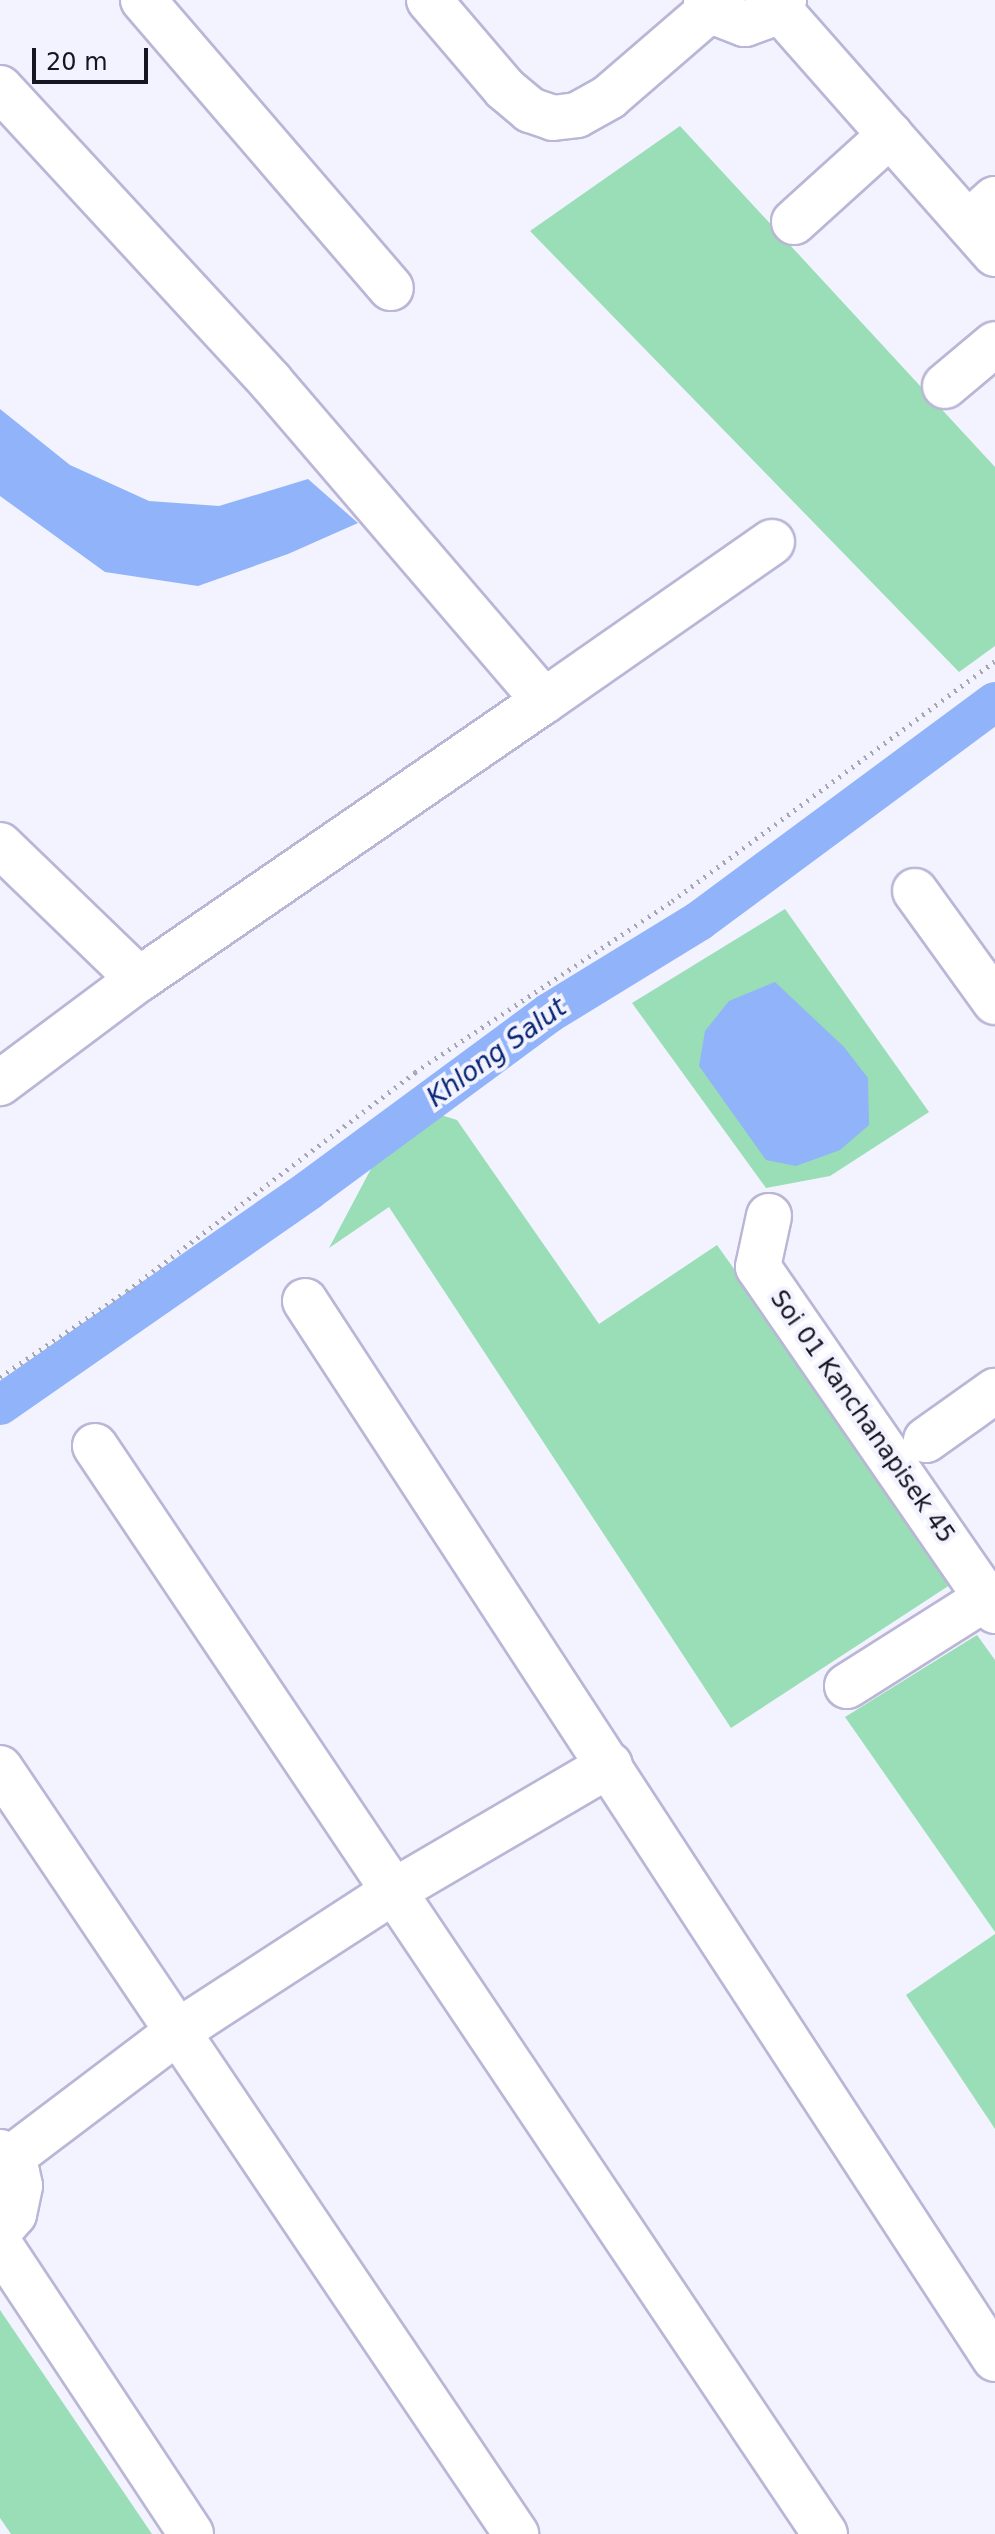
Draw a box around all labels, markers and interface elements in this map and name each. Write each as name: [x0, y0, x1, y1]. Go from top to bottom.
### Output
scale bar: [36, 32, 152, 82]
text: 20 m: [46, 48, 108, 76]
water label: Khlong Salut: [421, 992, 573, 1114]
street label: Soi 01 Kanchanapisek 45: [764, 1285, 960, 1549]

